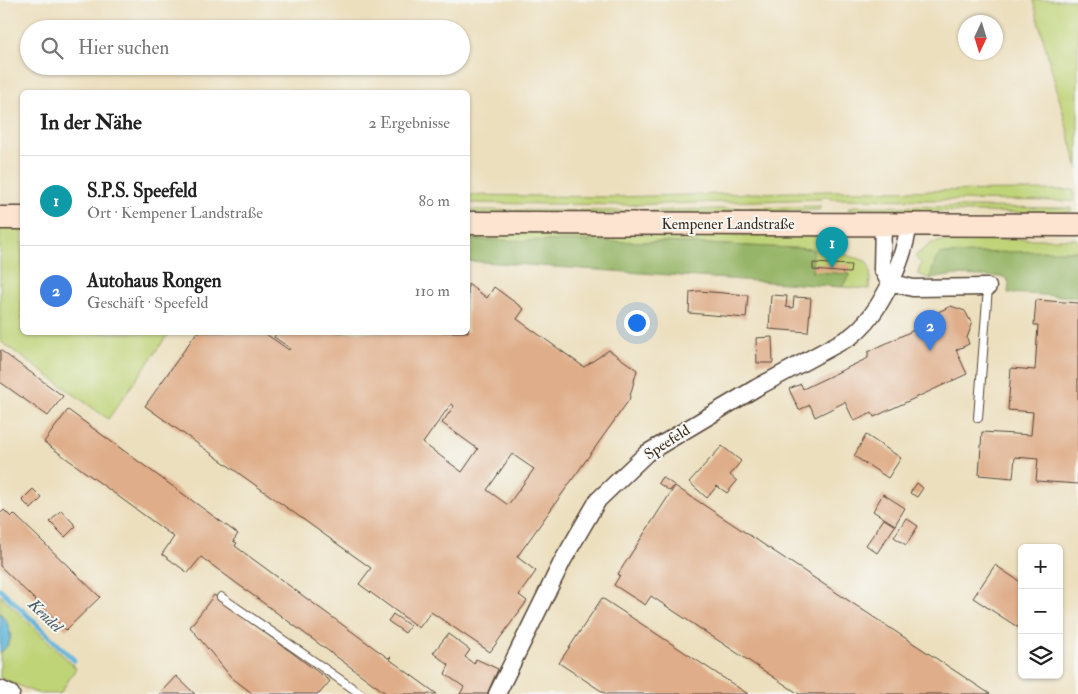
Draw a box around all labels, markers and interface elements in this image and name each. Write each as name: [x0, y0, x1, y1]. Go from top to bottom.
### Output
north arrow: [958, 15, 1003, 60]
search box: [20, 20, 470, 75]
icon: search: [38, 34, 66, 62]
text: Hier suchen: [78, 36, 169, 60]
text: In der Nähe: [40, 109, 142, 136]
text: 2 Ergebnisse: [369, 113, 450, 133]
text: S.P.S. Speefeld: [87, 179, 197, 203]
text: 1: [53, 191, 59, 211]
text: 80 m: [419, 191, 450, 211]
text: Ort · Kempener Landstraße: [87, 203, 263, 223]
street label: Kempener Landstraße: [662, 215, 794, 235]
pin: 1: [816, 227, 848, 268]
text: Autohaus Rongen: [87, 269, 221, 293]
text: 2: [52, 281, 60, 301]
text: 110 m: [415, 281, 450, 301]
text: Geschäft · Speefeld: [87, 293, 208, 313]
your location: [624, 310, 650, 336]
pin: 2: [914, 310, 946, 351]
street label: Speefeld: [641, 420, 695, 465]
map controls: [1018, 544, 1063, 679]
button: +: [1018, 544, 1063, 589]
button: −: [1018, 589, 1063, 634]
water label: Kendel: [23, 594, 68, 638]
button: layers: [1018, 634, 1063, 679]

